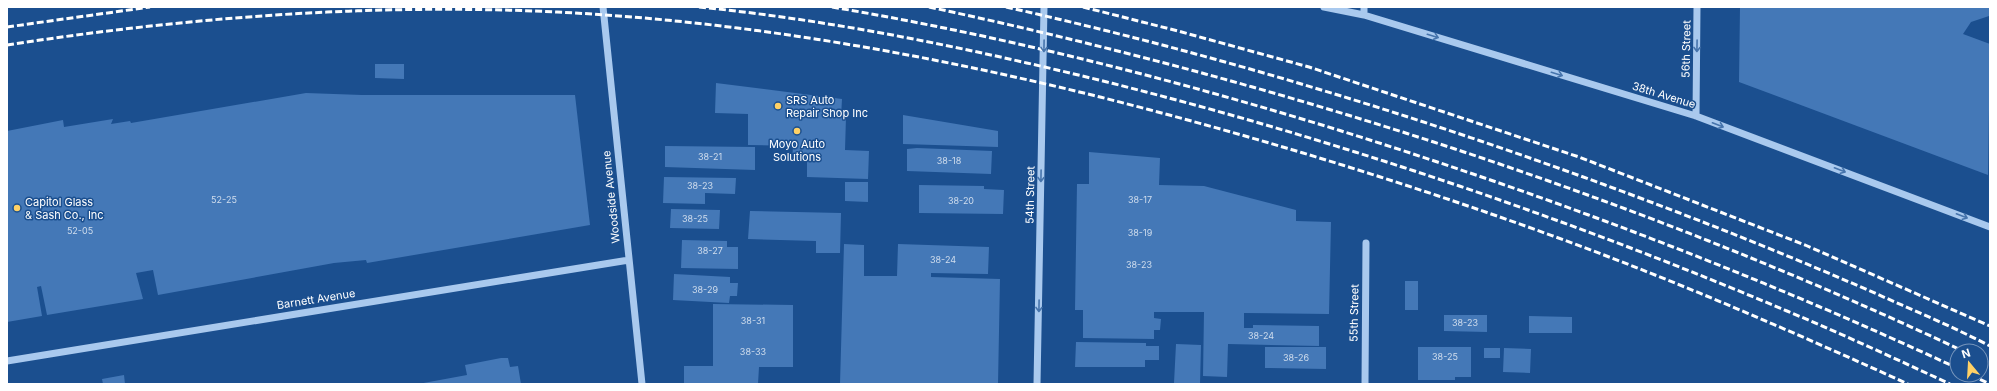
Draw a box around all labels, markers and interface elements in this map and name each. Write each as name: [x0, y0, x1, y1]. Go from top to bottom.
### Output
street label: 56th Street: [1678, 20, 1694, 78]
one-way arrow: [1426, 33, 1439, 40]
one-way arrow: [1040, 39, 1047, 52]
one-way arrow: [1693, 39, 1701, 52]
one-way arrow: [1551, 71, 1564, 78]
street label: 38th Avenue: [1631, 79, 1697, 111]
place label: SRS Auto Repair Shop Inc: [786, 93, 868, 120]
marker: SRS Auto Repair Shop Inc: [773, 101, 783, 111]
one-way arrow: [1712, 121, 1724, 129]
marker: Moyo Auto Solutions: [792, 126, 802, 136]
place label: Moyo Auto Solutions: [769, 137, 825, 164]
street label: Woodside Avenue: [599, 150, 623, 244]
house number: 38-21: [698, 151, 722, 162]
house number: 38-18: [937, 155, 962, 166]
street label: 54th Street: [1022, 165, 1038, 224]
one-way arrow: [1834, 167, 1846, 175]
one-way arrow: [1037, 169, 1045, 182]
house number: 38-23: [687, 180, 713, 191]
house number: 52-25: [211, 194, 237, 205]
house number: 38-17: [1128, 194, 1152, 205]
place label: Capitol Glass & Sash Co., Inc: [25, 195, 104, 222]
house number: 38-20: [948, 195, 974, 206]
marker: Capitol Glass & Sash Co., Inc: [12, 203, 22, 213]
house number: 38-25: [682, 213, 708, 224]
one-way arrow: [1955, 213, 1967, 221]
house number: 52-05: [67, 225, 93, 236]
house number: 38-19: [1128, 227, 1153, 238]
house number: 38-27: [697, 245, 723, 256]
house number: 38-24: [930, 254, 956, 265]
house number: 38-23: [1126, 259, 1152, 270]
house number: 38-29: [692, 284, 718, 295]
street label: 55th Street: [1346, 284, 1362, 342]
street label: Barnett Avenue: [276, 286, 356, 312]
one-way arrow: [1035, 299, 1043, 312]
house number: 38-31: [741, 315, 765, 326]
house number: 38-23: [1452, 317, 1478, 328]
house number: 38-24: [1248, 330, 1274, 341]
north arrow: [1949, 343, 1989, 383]
house number: 38-33: [740, 346, 767, 357]
text: N: [1960, 346, 1972, 361]
house number: 38-25: [1432, 351, 1458, 362]
house number: 38-26: [1283, 352, 1309, 363]

